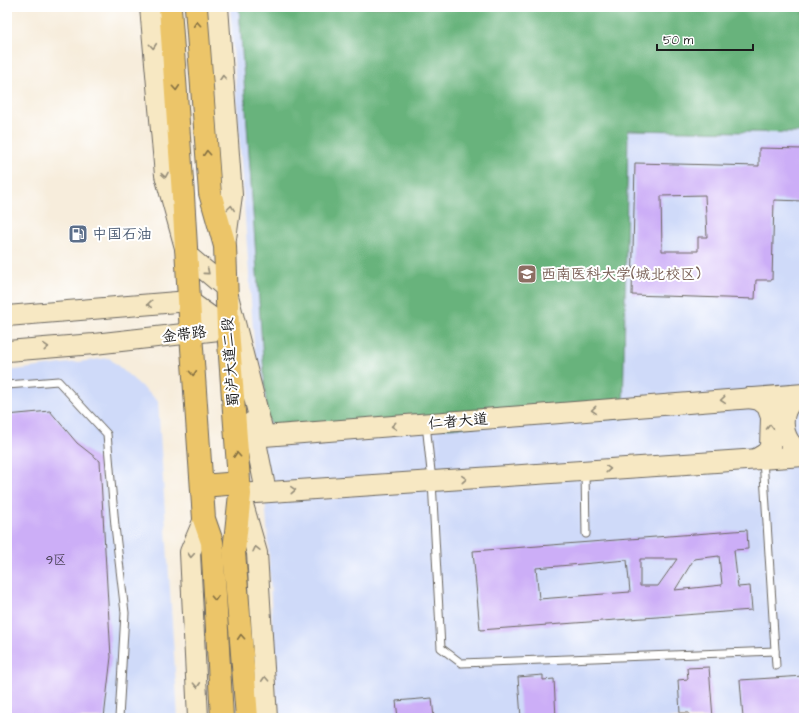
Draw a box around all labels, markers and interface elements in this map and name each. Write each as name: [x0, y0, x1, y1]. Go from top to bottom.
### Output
one-way arrow: [192, 21, 201, 27]
scale bar: [657, 26, 753, 52]
text: 50 m: [663, 32, 694, 49]
one-way arrow: [149, 43, 158, 49]
one-way arrow: [219, 75, 228, 81]
one-way arrow: [171, 85, 180, 91]
one-way arrow: [202, 150, 211, 156]
one-way arrow: [161, 172, 169, 178]
one-way arrow: [226, 204, 235, 211]
fuel station icon: 中国石油: [67, 223, 89, 245]
place label: 中国石油: [92, 224, 152, 245]
school or university icon: 西南医科大学(城北校区): [516, 263, 538, 285]
place label: 西南医科大学(城北校区): [541, 264, 701, 285]
one-way arrow: [202, 267, 209, 274]
one-way arrow: [147, 299, 153, 308]
street label: 蜀泸大道二段: [217, 316, 244, 408]
street label: 金带路: [160, 321, 208, 348]
one-way arrow: [43, 343, 49, 352]
one-way arrow: [189, 370, 198, 376]
one-way arrow: [720, 396, 726, 405]
one-way arrow: [591, 406, 597, 415]
street label: 仁者大道: [427, 408, 489, 435]
one-way arrow: [391, 422, 397, 431]
one-way arrow: [766, 424, 775, 430]
one-way arrow: [232, 452, 241, 458]
one-way arrow: [605, 464, 611, 473]
one-way arrow: [461, 474, 467, 483]
one-way arrow: [290, 486, 296, 495]
one-way arrow: [252, 546, 261, 553]
house number: 9区: [46, 551, 66, 569]
one-way arrow: [187, 552, 196, 558]
one-way arrow: [211, 595, 220, 601]
one-way arrow: [236, 634, 245, 640]
one-way arrow: [260, 676, 269, 682]
one-way arrow: [192, 682, 201, 688]

